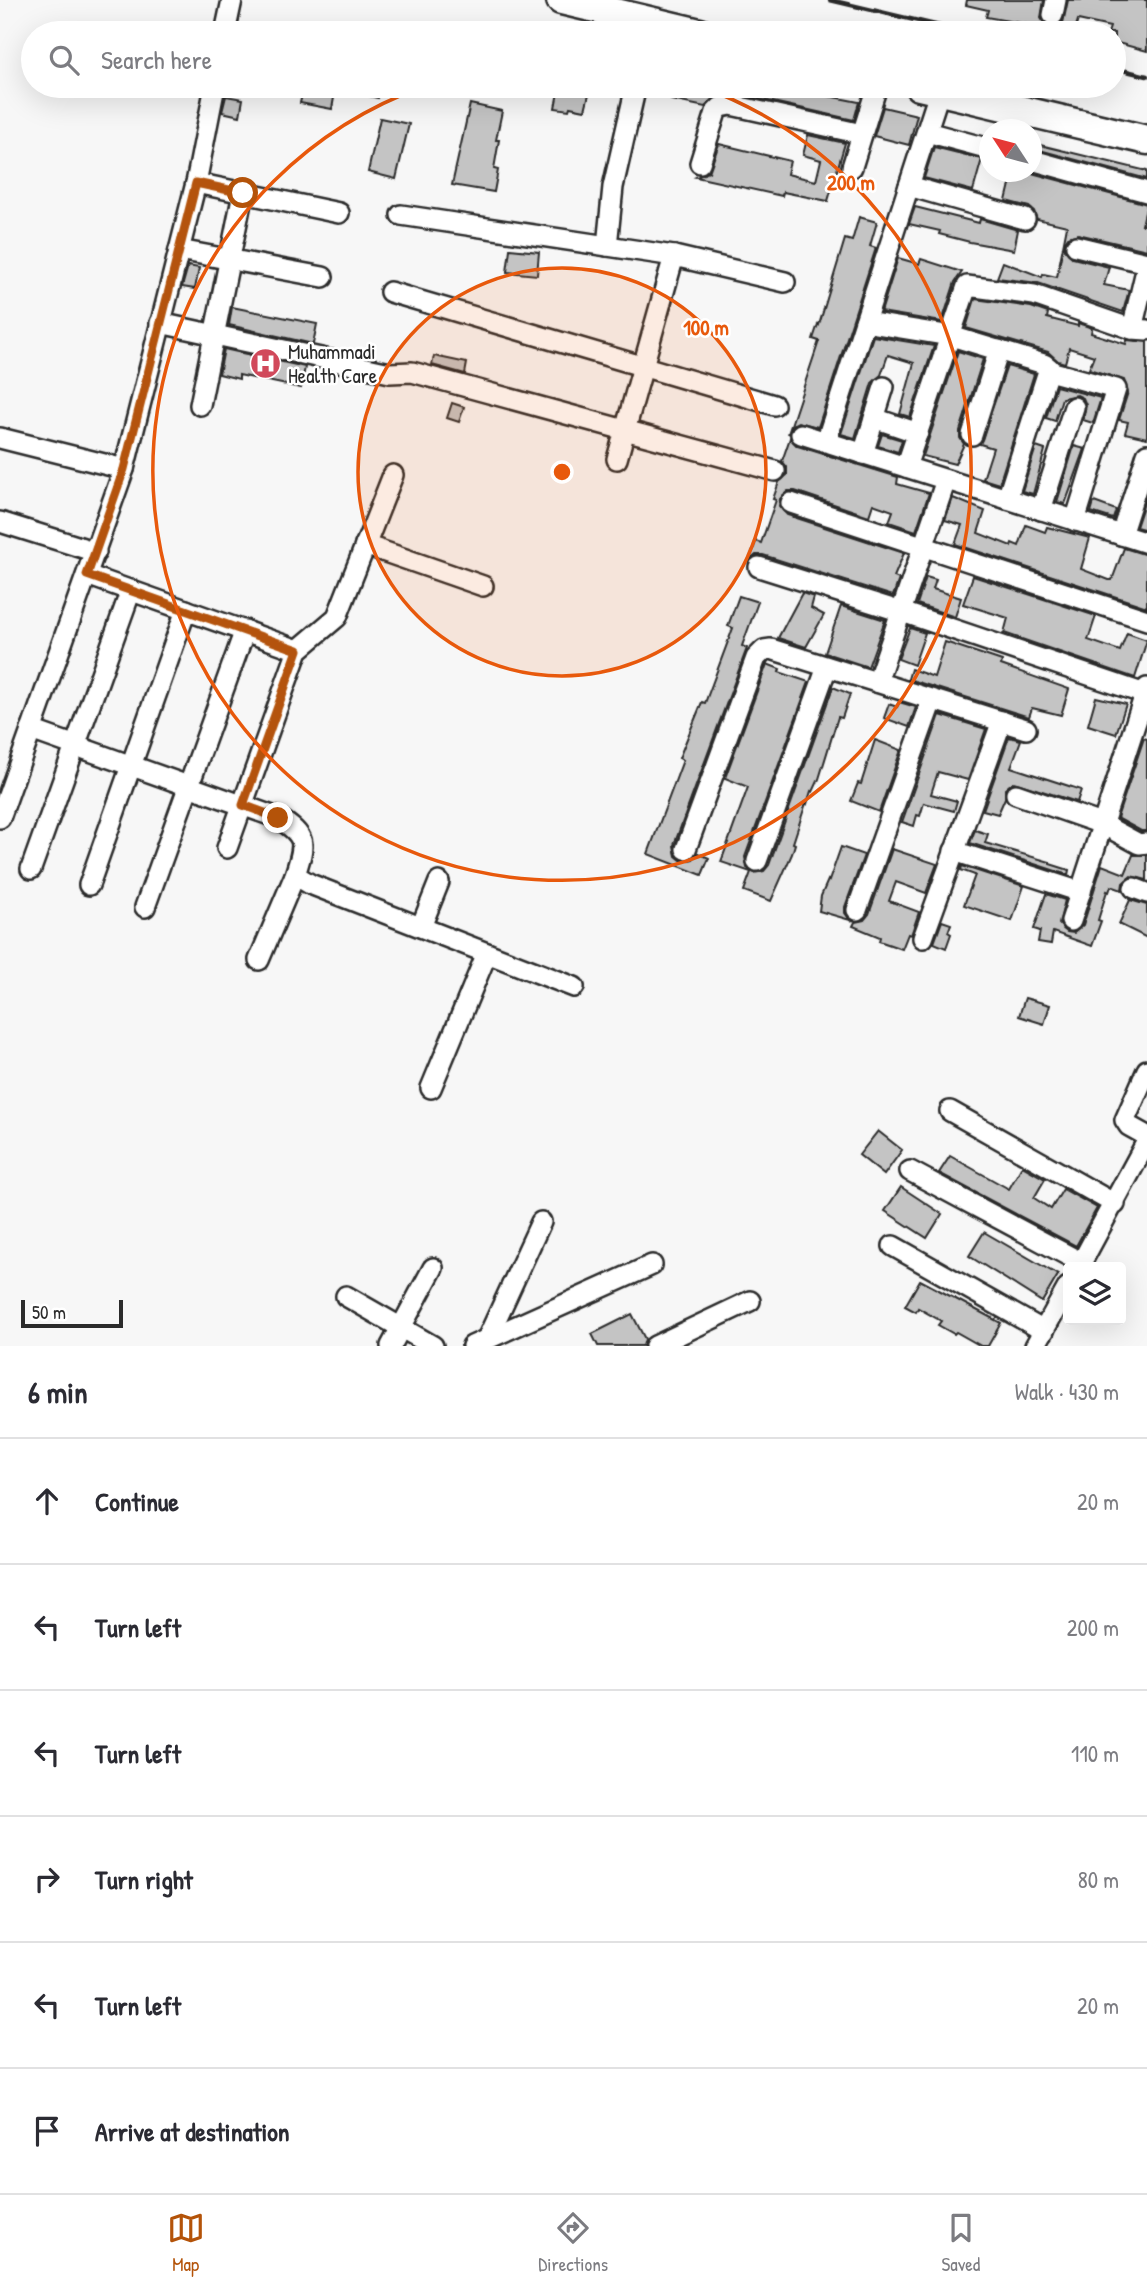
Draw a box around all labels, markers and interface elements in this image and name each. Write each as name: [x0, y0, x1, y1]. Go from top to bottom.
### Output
search box: [21, 21, 1126, 98]
icon: search: [45, 41, 83, 79]
text: Search here: [101, 42, 212, 77]
north arrow: [979, 119, 1042, 182]
text: 200 m: [827, 168, 875, 197]
route start: [227, 177, 258, 208]
text: 100 m: [683, 313, 729, 342]
place label: Muhammadi Health Care: [288, 337, 377, 390]
hospital icon: Muhammadi Health Care: [248, 347, 282, 381]
centre of rings: [550, 460, 574, 484]
route end: [262, 802, 293, 833]
map controls: [1063, 1262, 1126, 1325]
button: layers: [1063, 1262, 1126, 1325]
scale bar: [21, 1297, 122, 1329]
text: 50 m: [32, 1299, 66, 1325]
text: 6 min: [28, 1372, 88, 1412]
text: Walk · 430 m: [1015, 1376, 1119, 1407]
icon: ahead: [28, 1482, 66, 1520]
text: Continue: [95, 1484, 179, 1519]
text: 20 m: [1077, 1486, 1119, 1517]
icon: left: [28, 1608, 66, 1646]
text: Turn left: [95, 1610, 181, 1645]
text: 200 m: [1067, 1612, 1119, 1643]
icon: left: [28, 1734, 66, 1772]
text: Turn left: [95, 1736, 181, 1771]
text: 110 m: [1071, 1738, 1119, 1769]
icon: right: [28, 1860, 66, 1898]
text: Turn right: [95, 1862, 193, 1897]
text: 80 m: [1078, 1864, 1119, 1895]
icon: left: [28, 1986, 66, 2024]
text: Turn left: [95, 1988, 181, 2023]
text: 20 m: [1077, 1990, 1119, 2021]
icon: arrive: [28, 2112, 66, 2150]
text: Arrive at destination: [95, 2114, 290, 2149]
tab: Map: [167, 2209, 205, 2277]
tab: Directions: [538, 2209, 608, 2277]
tab: Saved: [942, 2209, 980, 2277]

